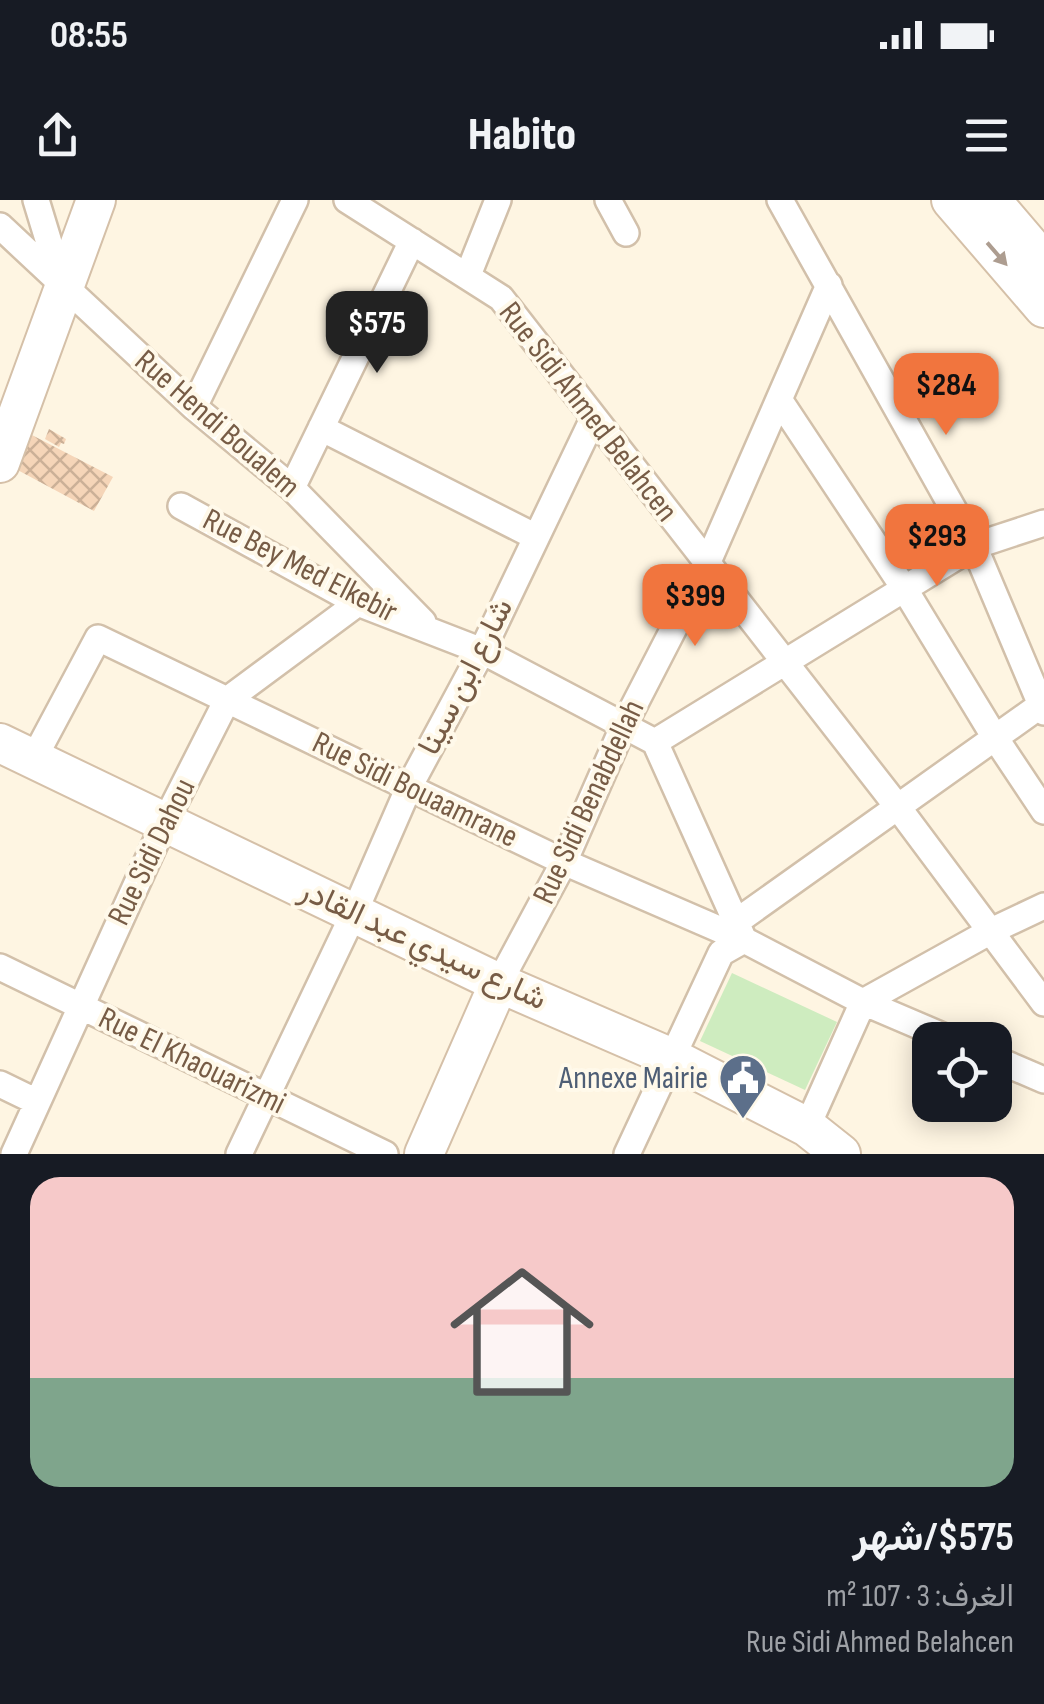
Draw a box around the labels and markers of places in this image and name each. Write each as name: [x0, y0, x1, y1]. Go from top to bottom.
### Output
pin: $575: [318, 291, 436, 376]
pin: $284: [887, 353, 1005, 438]
pin: $293: [878, 504, 996, 589]
pin: $399: [636, 564, 754, 649]
public building icon: Annexe Mairie: [717, 1052, 769, 1120]
place label: Annexe Mairie: [558, 1059, 708, 1098]

